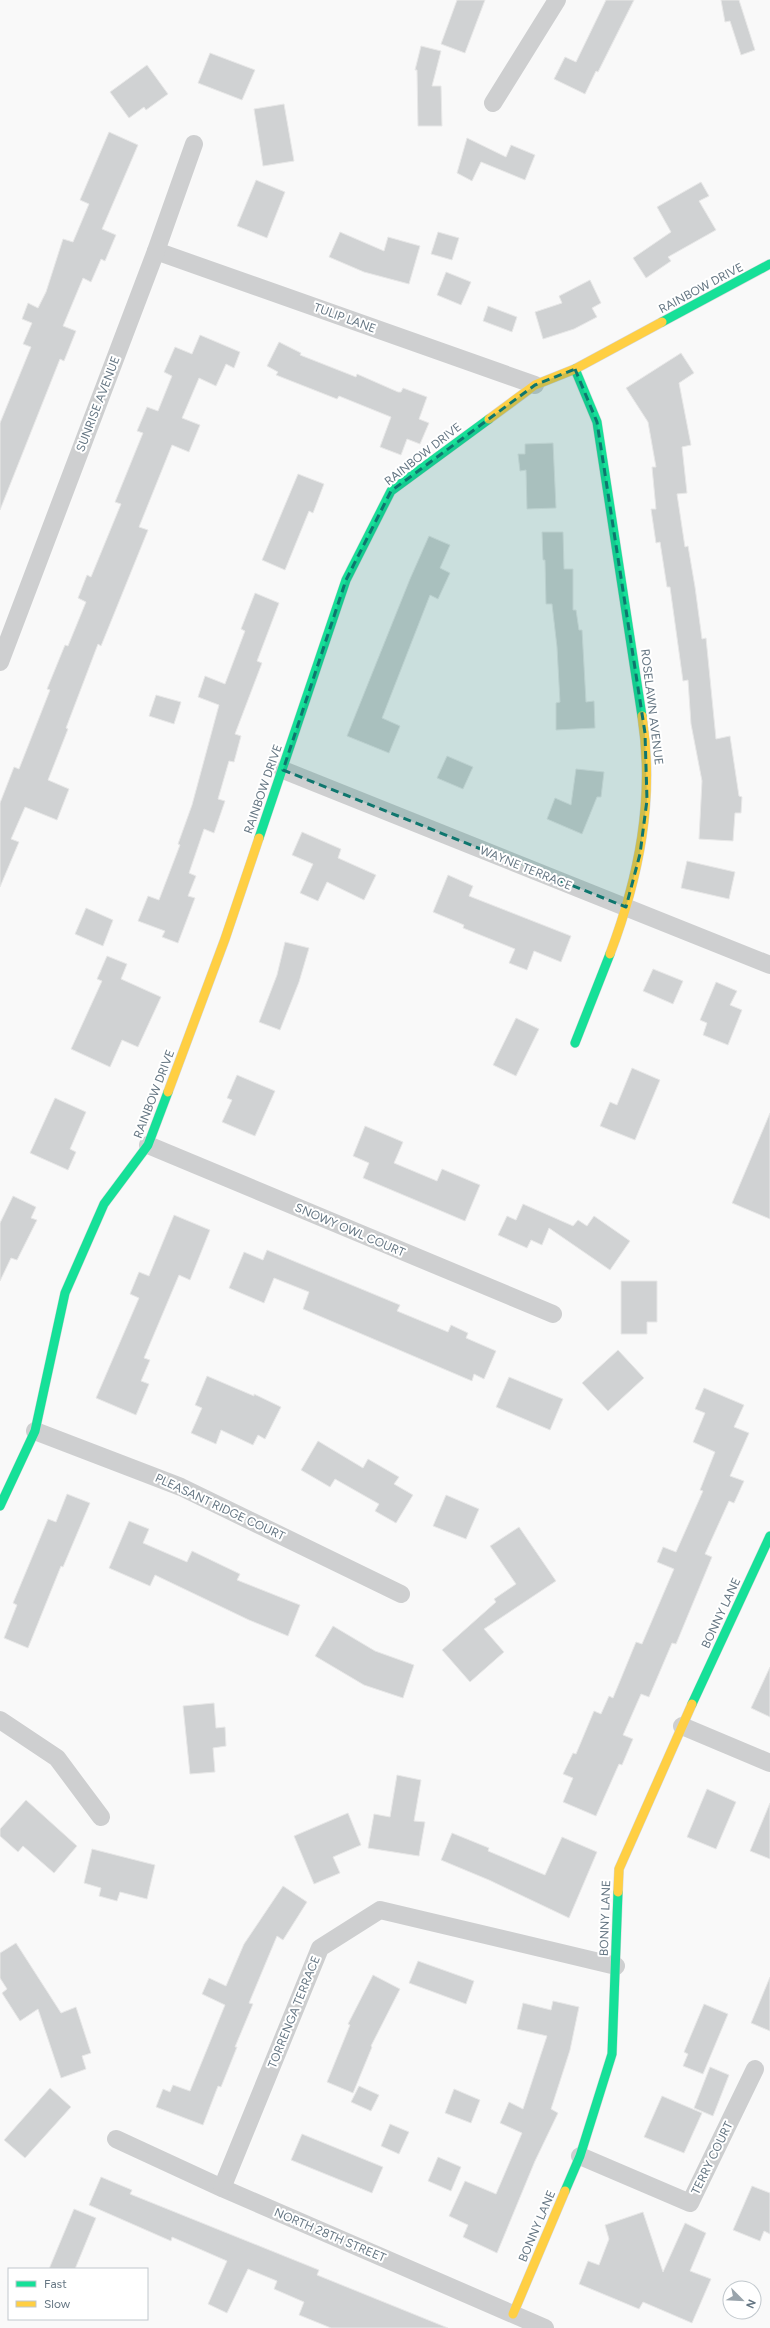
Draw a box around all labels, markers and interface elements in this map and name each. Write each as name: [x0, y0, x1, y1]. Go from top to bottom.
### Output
street label: RAINBOW DRIVE: [656, 260, 746, 316]
street label: TULIP LANE: [312, 300, 378, 336]
street label: SUNRISE AVENUE: [73, 354, 123, 454]
street label: RAINBOW DRIVE: [382, 420, 464, 488]
street label: ROSELAWN AVENUE: [638, 648, 666, 766]
street label: RAINBOW DRIVE: [241, 742, 285, 836]
street label: WAYNE TERRACE: [478, 843, 574, 893]
street label: RAINBOW DRIVE: [131, 1048, 177, 1140]
street label: SNOWY OWL COURT: [293, 1200, 407, 1260]
street label: PLEASANT RIDGE COURT: [153, 1471, 287, 1543]
street label: BONNY LANE: [699, 1576, 743, 1650]
street label: BONNY LANE: [597, 1880, 613, 1956]
street label: TORRENGA TERRACE: [265, 1954, 323, 2070]
street label: TERRY COURT: [688, 2119, 736, 2197]
street label: BONNY LANE: [516, 2188, 558, 2264]
street label: NORTH 28TH STREET: [272, 2205, 388, 2265]
legend: [8, 2268, 148, 2320]
text: Fast: [44, 2277, 67, 2291]
north arrow: [722, 2280, 762, 2320]
text: Slow: [44, 2297, 71, 2311]
text: N: [743, 2297, 758, 2310]

